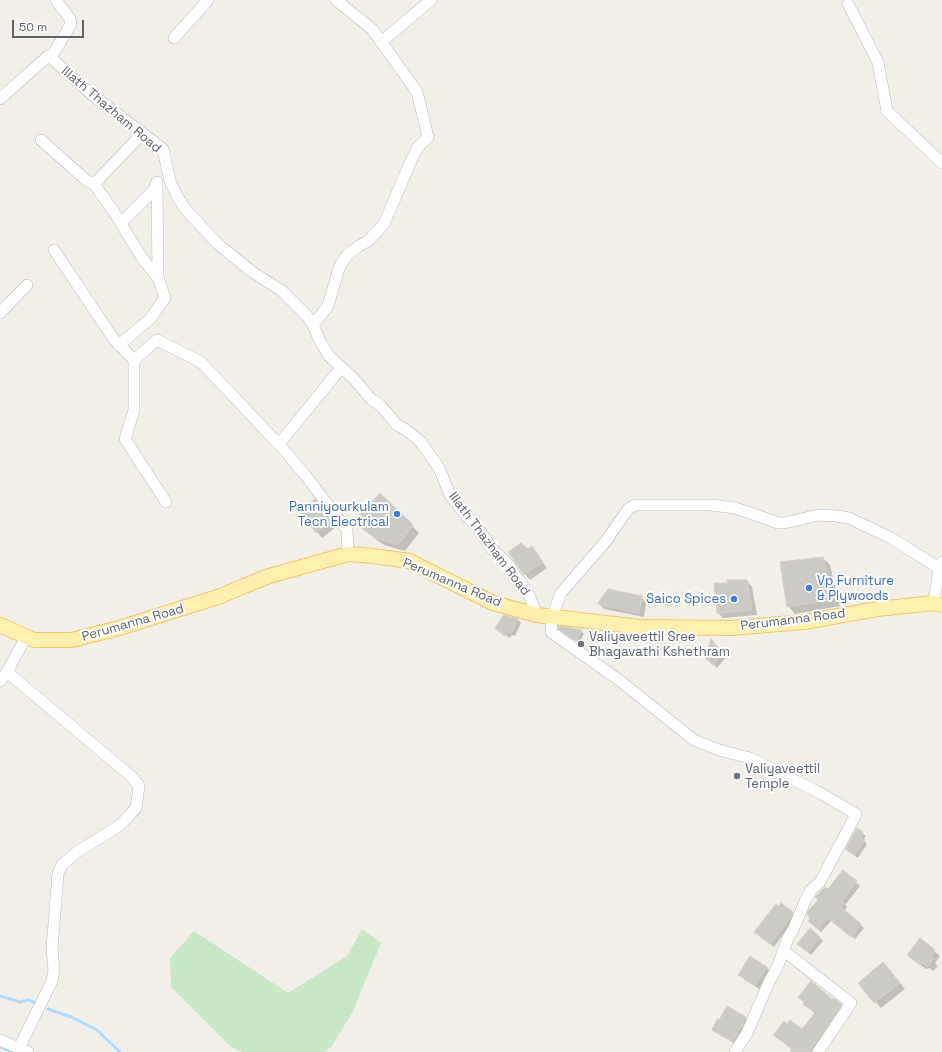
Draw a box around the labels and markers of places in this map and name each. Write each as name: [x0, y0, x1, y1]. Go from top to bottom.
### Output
place label: Panniyourkulam Tecn Electrical: [289, 499, 389, 530]
marker: Panniyourkulam Tecn Electrical: [392, 509, 402, 519]
place label: Vp Furniture & Plywoods: [817, 573, 894, 604]
marker: Vp Furniture & Plywoods: [804, 583, 814, 593]
place label: Saico Spices: [646, 591, 726, 607]
marker: Saico Spices: [729, 594, 739, 604]
place label: Valiyaveettil Sree Bhagavathi Kshethram: [589, 629, 730, 660]
marker: Valiyaveettil Sree Bhagavathi Kshethram: [576, 639, 586, 649]
place label: Valiyaveettil Temple: [745, 761, 820, 792]
marker: Valiyaveettil Temple: [732, 771, 742, 781]

